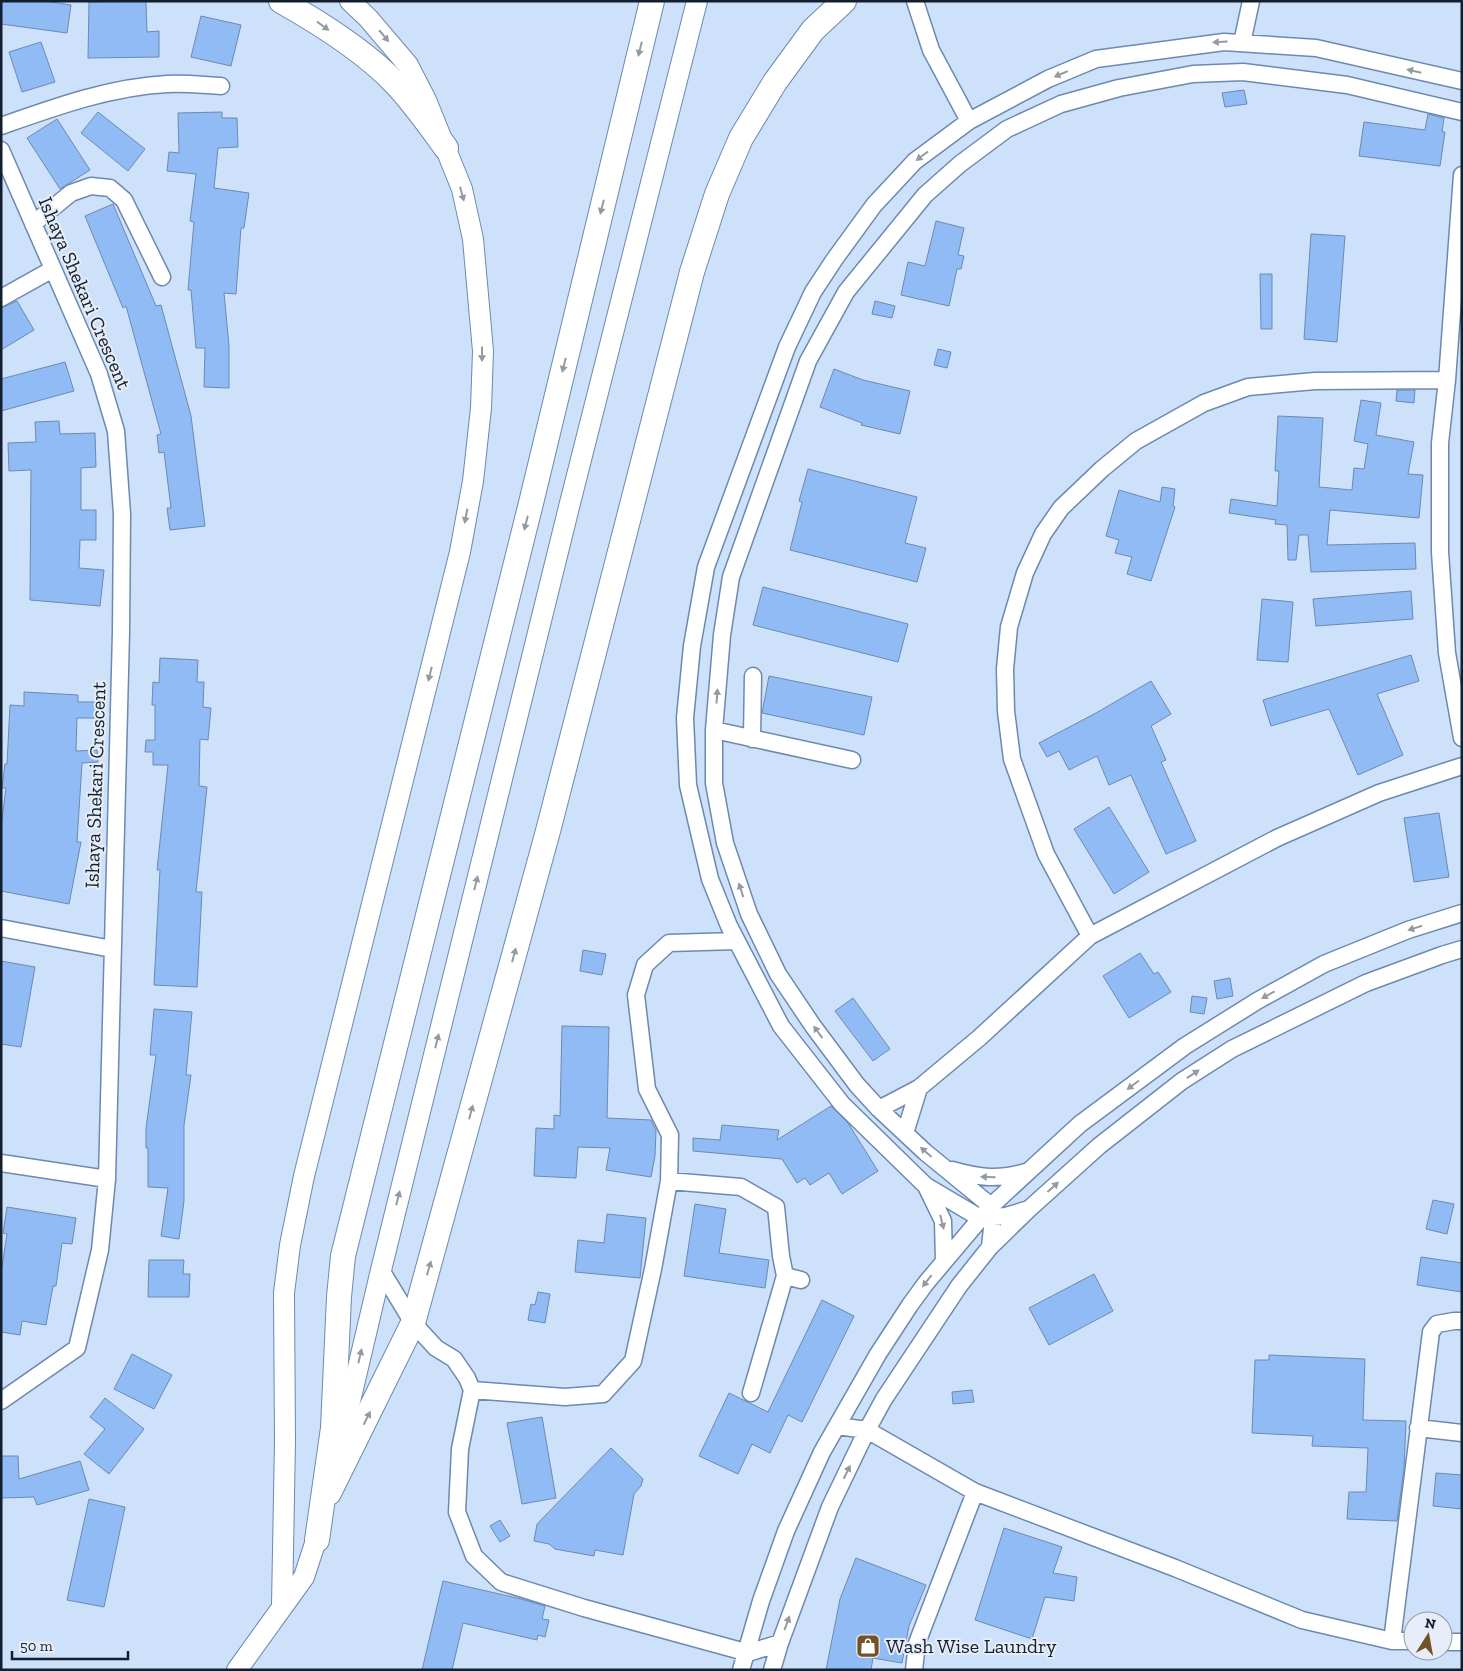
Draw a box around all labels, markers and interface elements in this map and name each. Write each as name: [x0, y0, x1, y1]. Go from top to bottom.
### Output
one-way arrow: [316, 21, 330, 31]
one-way arrow: [378, 30, 390, 42]
one-way arrow: [1211, 39, 1227, 47]
one-way arrow: [636, 41, 644, 56]
one-way arrow: [1407, 67, 1422, 75]
one-way arrow: [1054, 70, 1068, 78]
one-way arrow: [915, 151, 929, 161]
one-way arrow: [459, 186, 467, 201]
street label: Ishaya Shekari Crescent: [34, 193, 137, 393]
one-way arrow: [598, 199, 606, 214]
one-way arrow: [478, 347, 486, 363]
one-way arrow: [560, 357, 568, 372]
one-way arrow: [462, 508, 470, 524]
one-way arrow: [522, 515, 530, 530]
one-way arrow: [425, 667, 433, 682]
street label: Ishaya Shekari Crescent: [79, 681, 111, 889]
one-way arrow: [713, 688, 721, 704]
one-way arrow: [472, 875, 480, 890]
one-way arrow: [737, 882, 745, 897]
one-way arrow: [1408, 925, 1423, 932]
one-way arrow: [510, 947, 518, 962]
one-way arrow: [1260, 991, 1275, 999]
one-way arrow: [813, 1025, 823, 1039]
one-way arrow: [433, 1033, 441, 1048]
one-way arrow: [1187, 1069, 1200, 1079]
one-way arrow: [1126, 1080, 1140, 1090]
one-way arrow: [468, 1104, 476, 1119]
one-way arrow: [921, 1146, 933, 1158]
one-way arrow: [980, 1173, 996, 1181]
one-way arrow: [1047, 1181, 1059, 1193]
one-way arrow: [394, 1191, 402, 1206]
one-way arrow: [938, 1214, 946, 1229]
one-way arrow: [425, 1261, 433, 1276]
one-way arrow: [922, 1274, 933, 1287]
one-way arrow: [356, 1349, 364, 1364]
one-way arrow: [363, 1411, 371, 1425]
one-way arrow: [843, 1465, 851, 1479]
north arrow: [1403, 1611, 1453, 1661]
text: N: [1424, 1614, 1438, 1633]
one-way arrow: [783, 1615, 791, 1630]
scale bar: [12, 1628, 129, 1660]
shop icon: Wash Wise Laundry: [855, 1633, 881, 1659]
place label: Wash Wise Laundry: [886, 1634, 1057, 1658]
text: 50 m: [20, 1637, 53, 1655]

